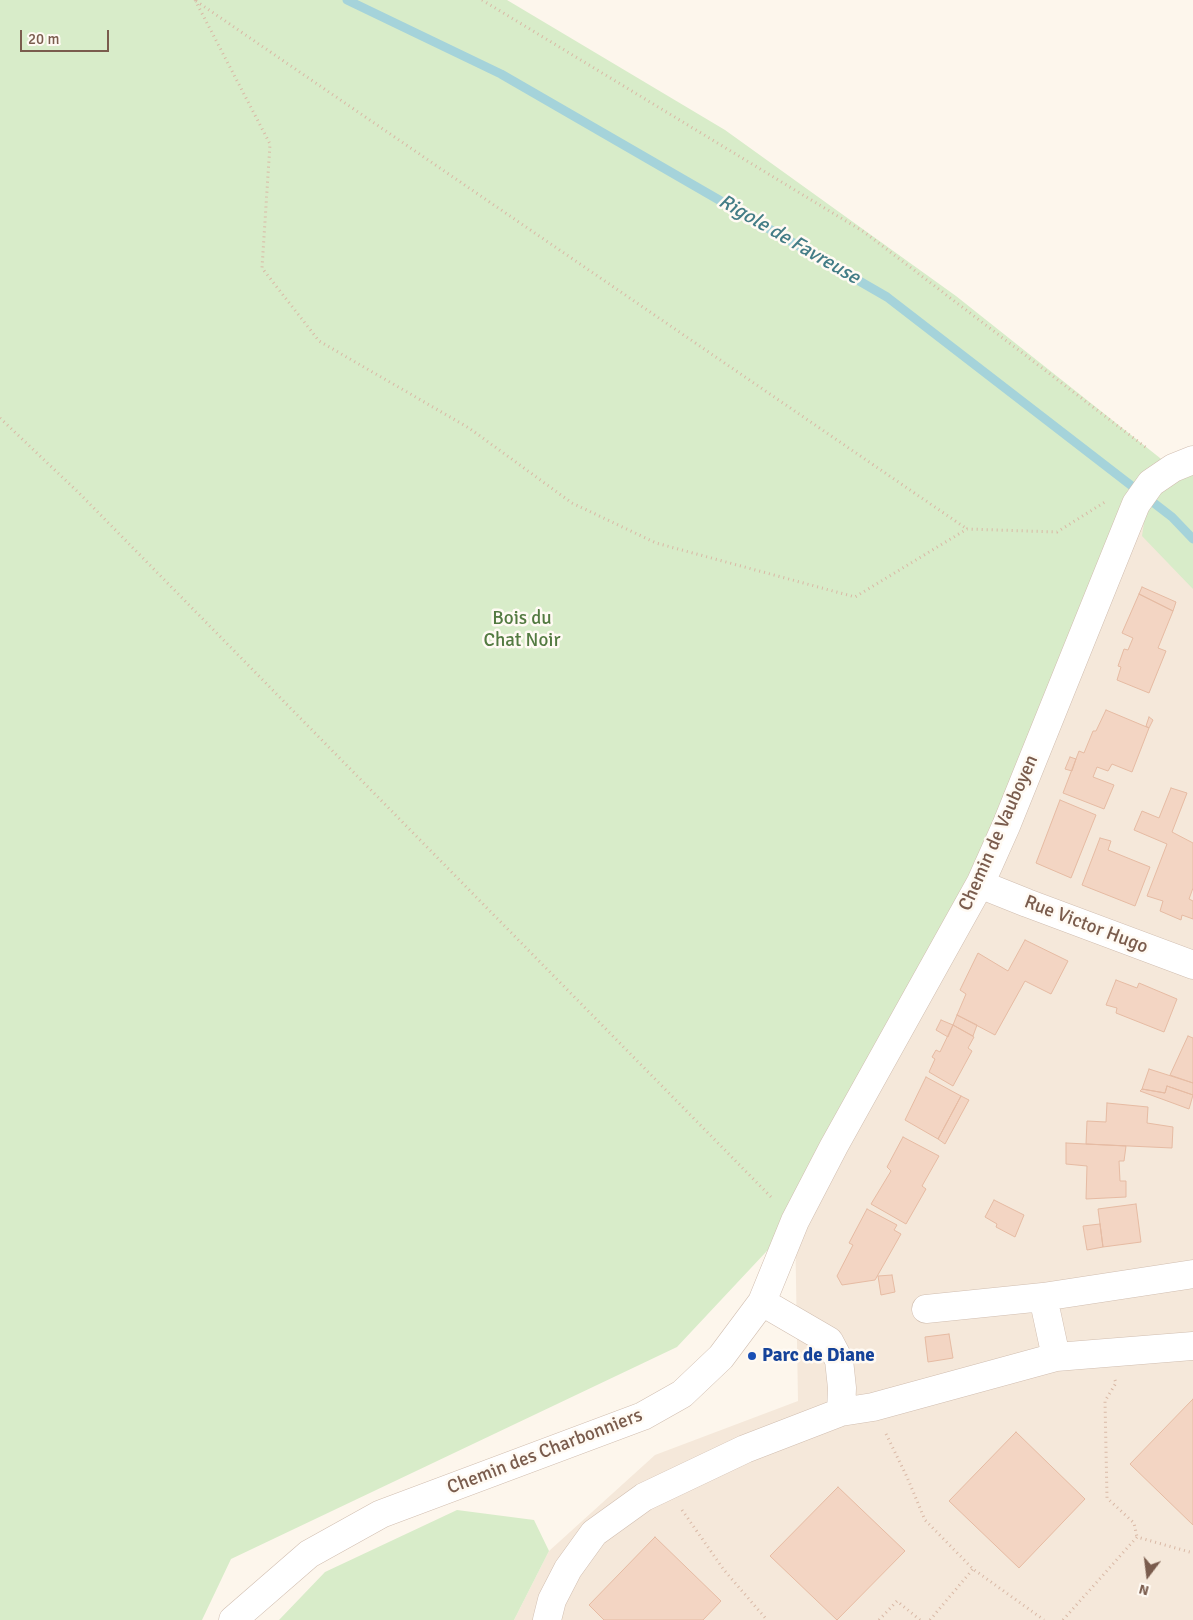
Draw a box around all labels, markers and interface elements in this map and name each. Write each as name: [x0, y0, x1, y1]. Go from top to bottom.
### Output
scale bar: [22, 20, 111, 52]
text: 20 m: [28, 30, 59, 48]
water label: Rigole de Favreuse: [714, 190, 864, 290]
park label: Bois du Chat Noir: [483, 608, 561, 652]
street label: Chemin de Vauboyen: [954, 752, 1044, 914]
street label: Rue Victor Hugo: [1021, 891, 1151, 959]
place label: Parc de Diane: [762, 1345, 875, 1367]
marker: Parc de Diane: [746, 1350, 758, 1362]
street label: Chemin des Charbonniers: [444, 1404, 646, 1500]
north arrow: [1123, 1550, 1173, 1600]
text: N: [1137, 1580, 1151, 1599]

